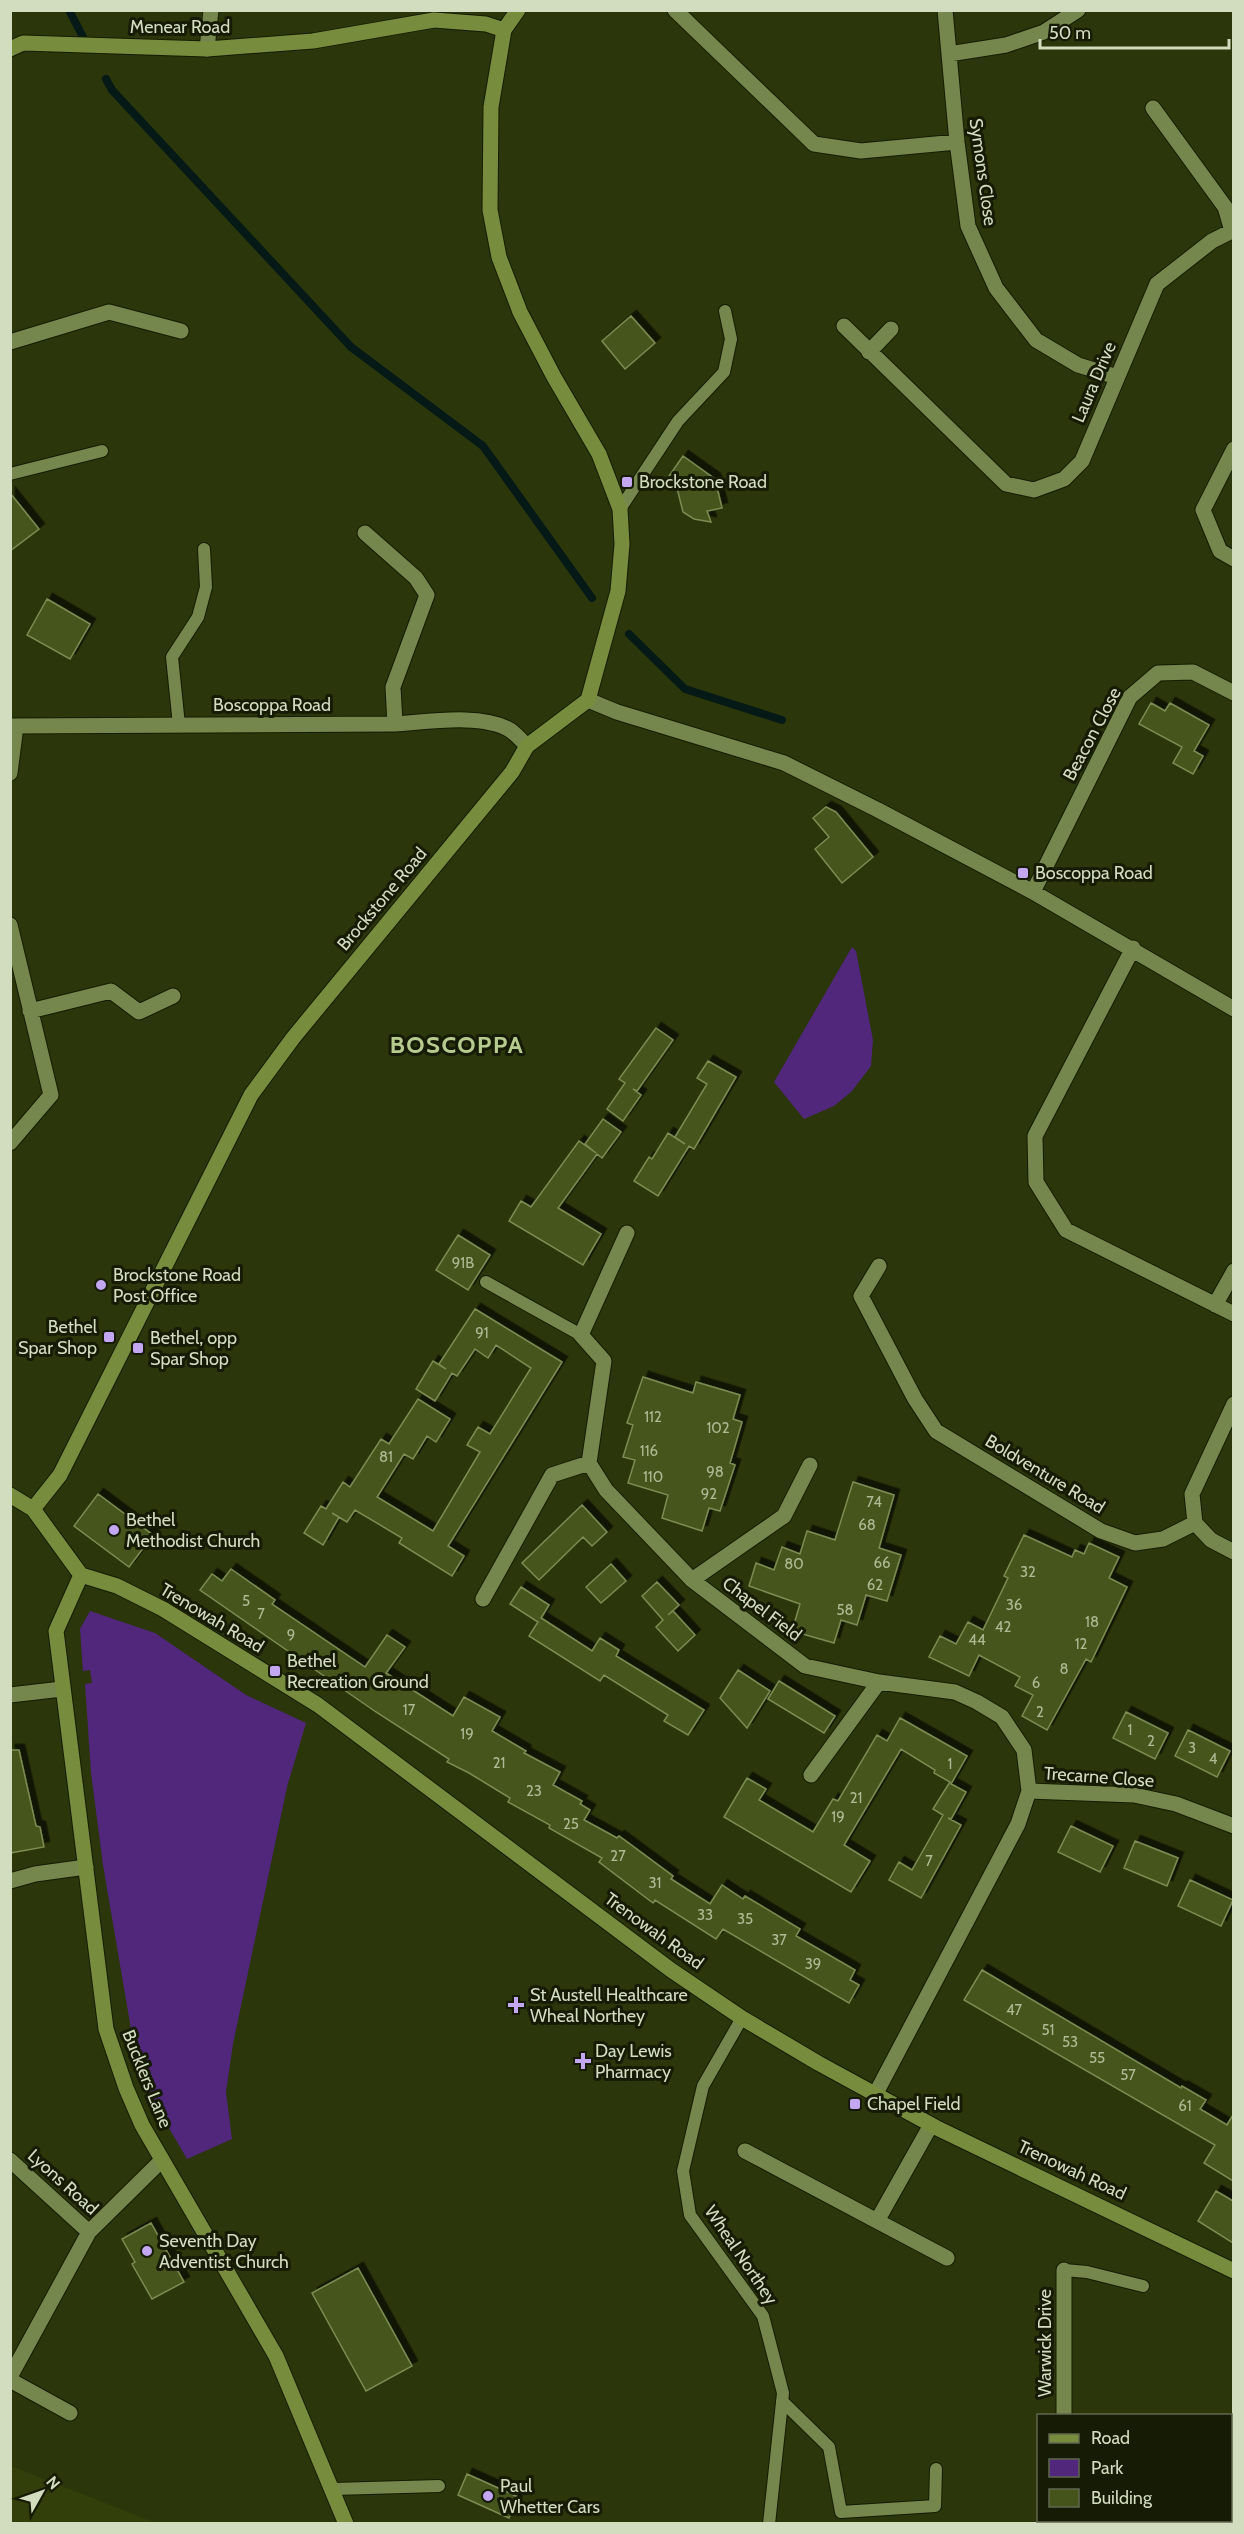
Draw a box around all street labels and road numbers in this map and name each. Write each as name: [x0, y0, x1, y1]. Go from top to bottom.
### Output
street label: Menear Road: [130, 16, 230, 38]
street label: Symons Close: [965, 117, 1001, 227]
street label: Laura Drive: [1067, 338, 1121, 426]
street label: Beacon Close: [1058, 684, 1126, 784]
street label: Boscoppa Road: [213, 694, 331, 716]
street label: Brockstone Road: [332, 843, 432, 955]
street label: Boldventure Road: [981, 1430, 1109, 1518]
street label: Chapel Field: [718, 1572, 806, 1646]
street label: Trenowah Road: [156, 1578, 268, 1658]
street label: Trecarne Close: [1043, 1762, 1155, 1792]
street label: Trenowah Road: [600, 1888, 708, 1974]
street label: Bucklers Lane: [117, 2027, 177, 2131]
street label: Trenowah Road: [1014, 2135, 1130, 2205]
street label: Lyons Road: [23, 2145, 103, 2219]
street label: Wheal Northey: [700, 2201, 782, 2309]
street label: Warwick Drive: [1034, 2289, 1056, 2397]

